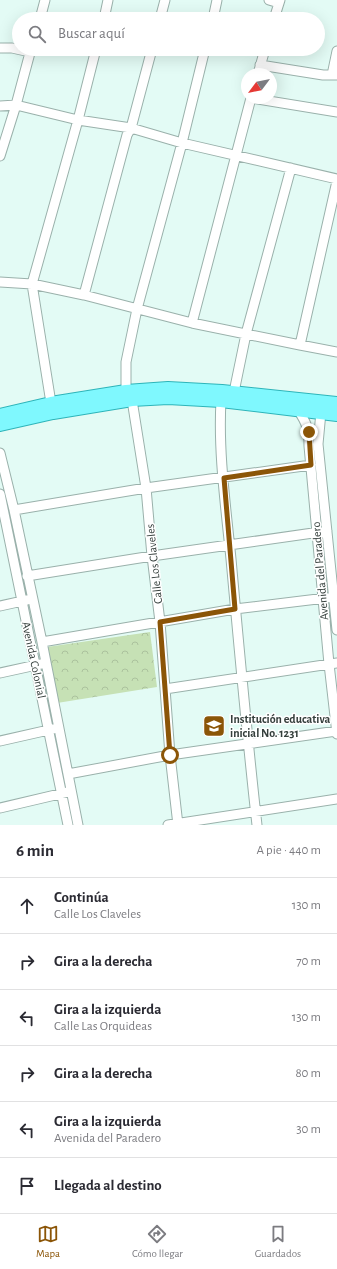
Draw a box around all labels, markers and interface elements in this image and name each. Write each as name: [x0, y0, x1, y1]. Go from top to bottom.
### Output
search box: [12, 12, 325, 56]
icon: search: [26, 23, 48, 45]
text: Buscar aquí: [58, 26, 125, 41]
north arrow: [241, 68, 277, 104]
route end: [300, 423, 318, 441]
street label: Avenida del Paradero: [310, 521, 330, 621]
street label: Calle Los Claveles: [144, 523, 164, 605]
street label: Avenida Colonial: [20, 620, 48, 700]
school or university icon: Institución educativa inicial No. 1231: [201, 713, 227, 739]
place label: Institución educativa inicial No. 1231: [230, 713, 331, 739]
route start: [161, 746, 179, 764]
text: 6 min: [16, 842, 54, 859]
text: A pie · 440 m: [256, 844, 321, 857]
text: Continúa: [54, 890, 109, 905]
icon: ahead: [16, 895, 38, 917]
text: 130 m: [292, 899, 321, 912]
text: Calle Los Claveles: [54, 908, 141, 921]
icon: right: [16, 951, 38, 973]
text: Gira a la derecha: [54, 954, 153, 969]
text: 70 m: [296, 955, 321, 968]
text: Gira a la izquierda: [54, 1002, 161, 1017]
icon: left: [16, 1007, 38, 1029]
text: 130 m: [292, 1011, 321, 1024]
text: Calle Las Orquideas: [54, 1020, 152, 1033]
icon: right: [16, 1063, 38, 1085]
text: Gira a la derecha: [54, 1066, 153, 1081]
text: 80 m: [295, 1067, 321, 1080]
text: Gira a la izquierda: [54, 1114, 161, 1129]
icon: left: [16, 1119, 38, 1141]
text: 30 m: [296, 1123, 321, 1136]
text: Avenida del Paradero: [54, 1132, 161, 1145]
icon: arrive: [16, 1175, 38, 1197]
text: Llegada al destino: [54, 1178, 162, 1193]
tab: Mapa: [36, 1223, 60, 1260]
tab: Cómo llegar: [132, 1223, 183, 1260]
tab: Guardados: [255, 1223, 301, 1260]

